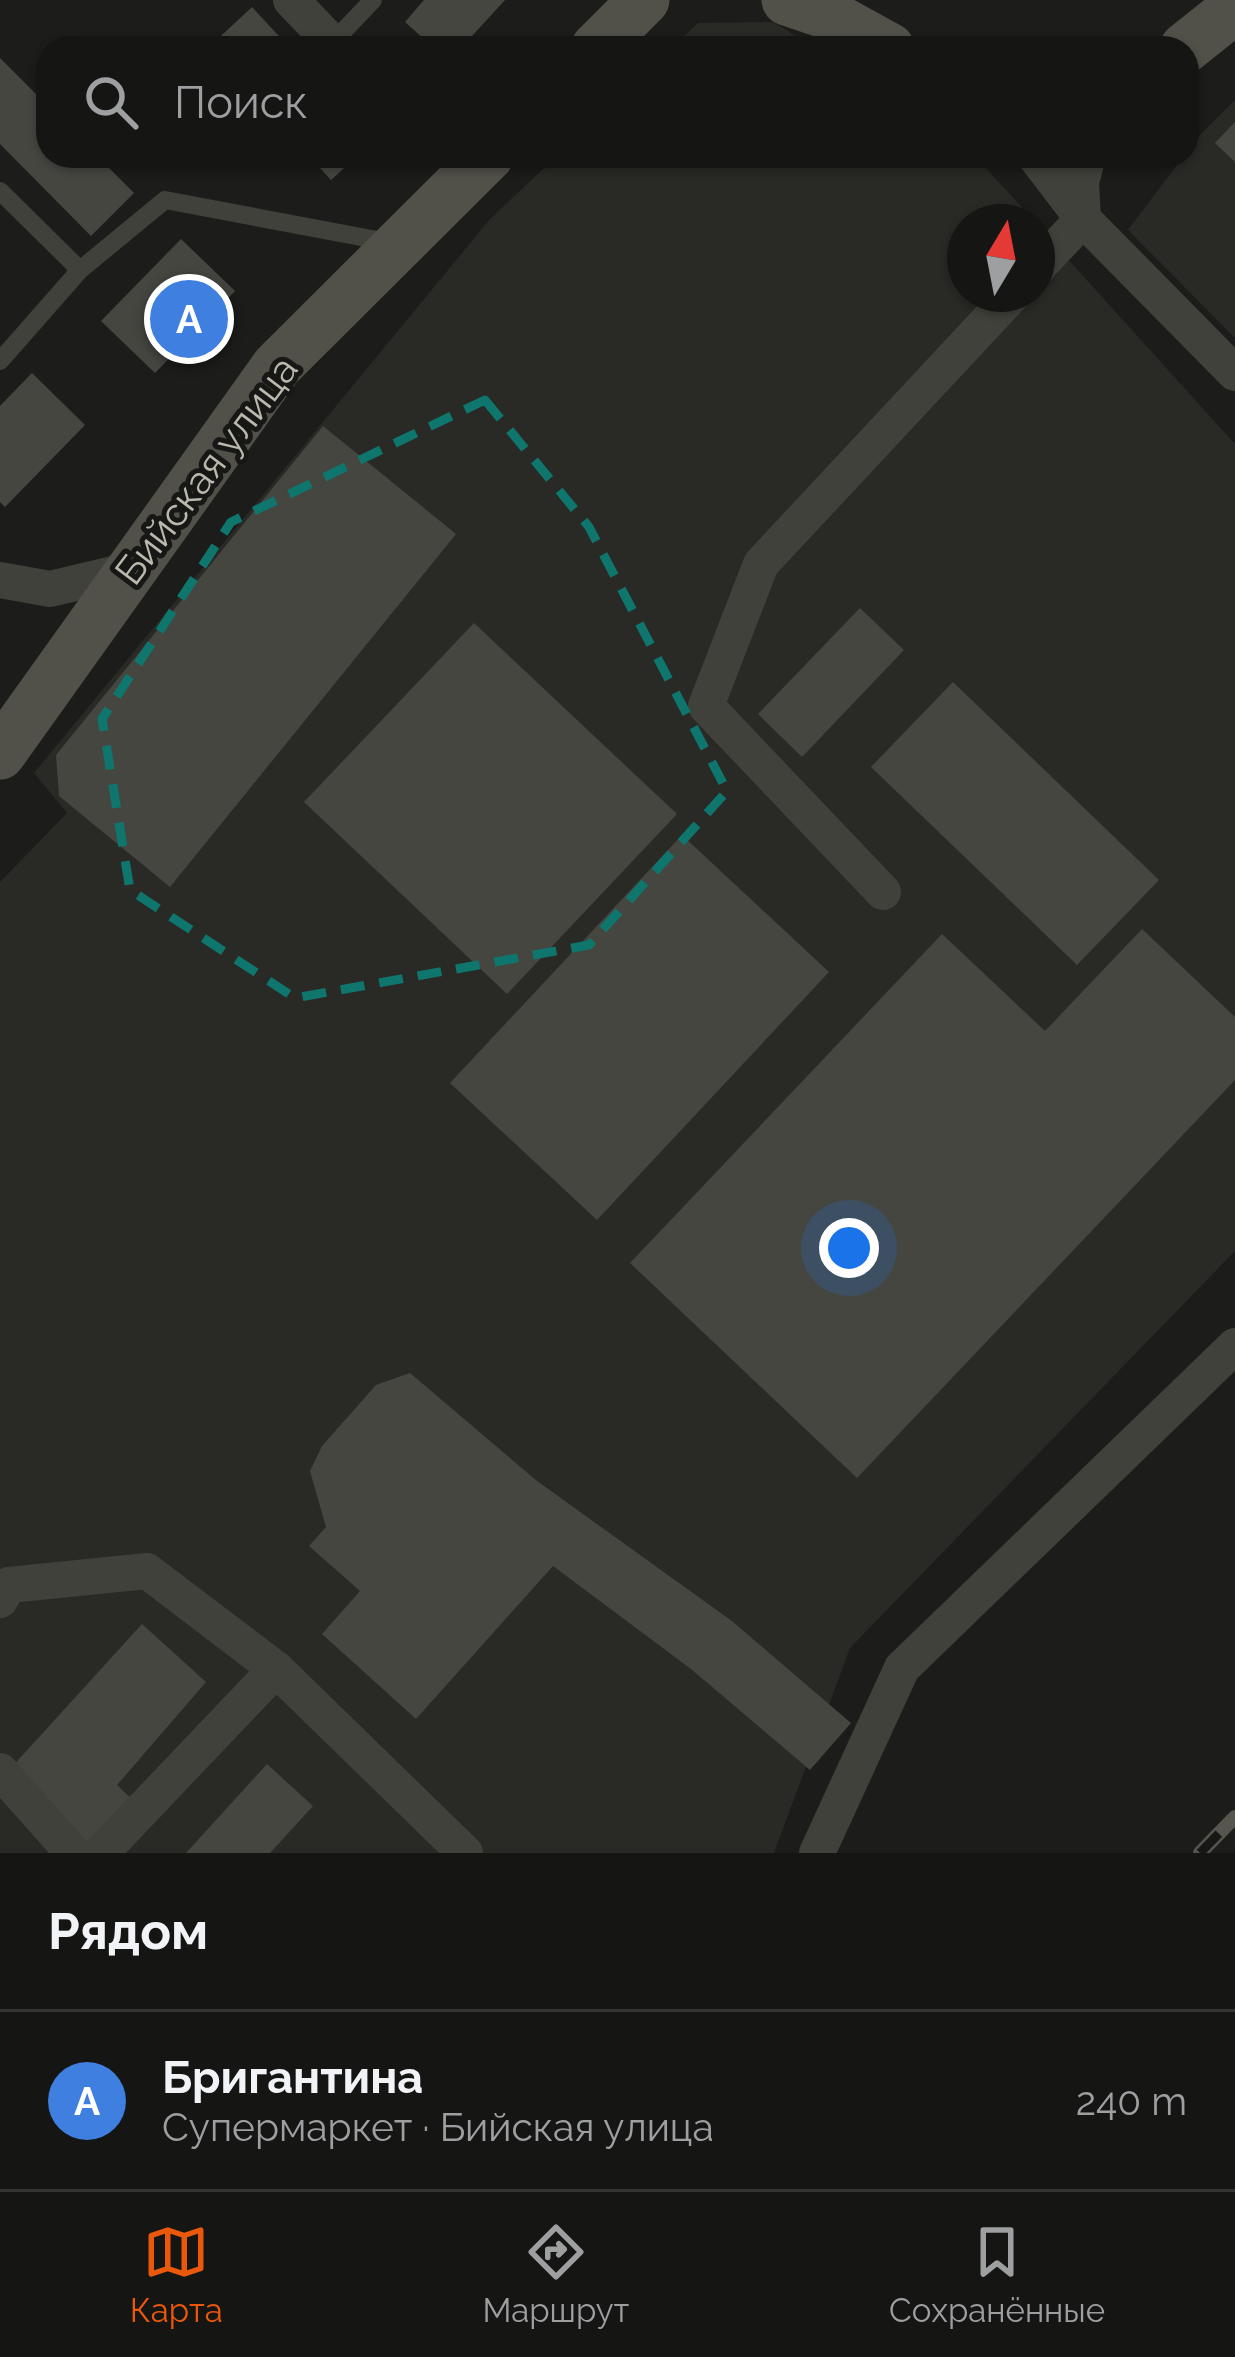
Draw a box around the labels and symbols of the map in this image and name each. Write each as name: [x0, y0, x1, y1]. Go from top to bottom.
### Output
north arrow: [947, 204, 1055, 312]
pin: A: [150, 274, 228, 364]
street label: Бийская улица: [105, 347, 307, 593]
your location: [819, 1218, 879, 1278]

